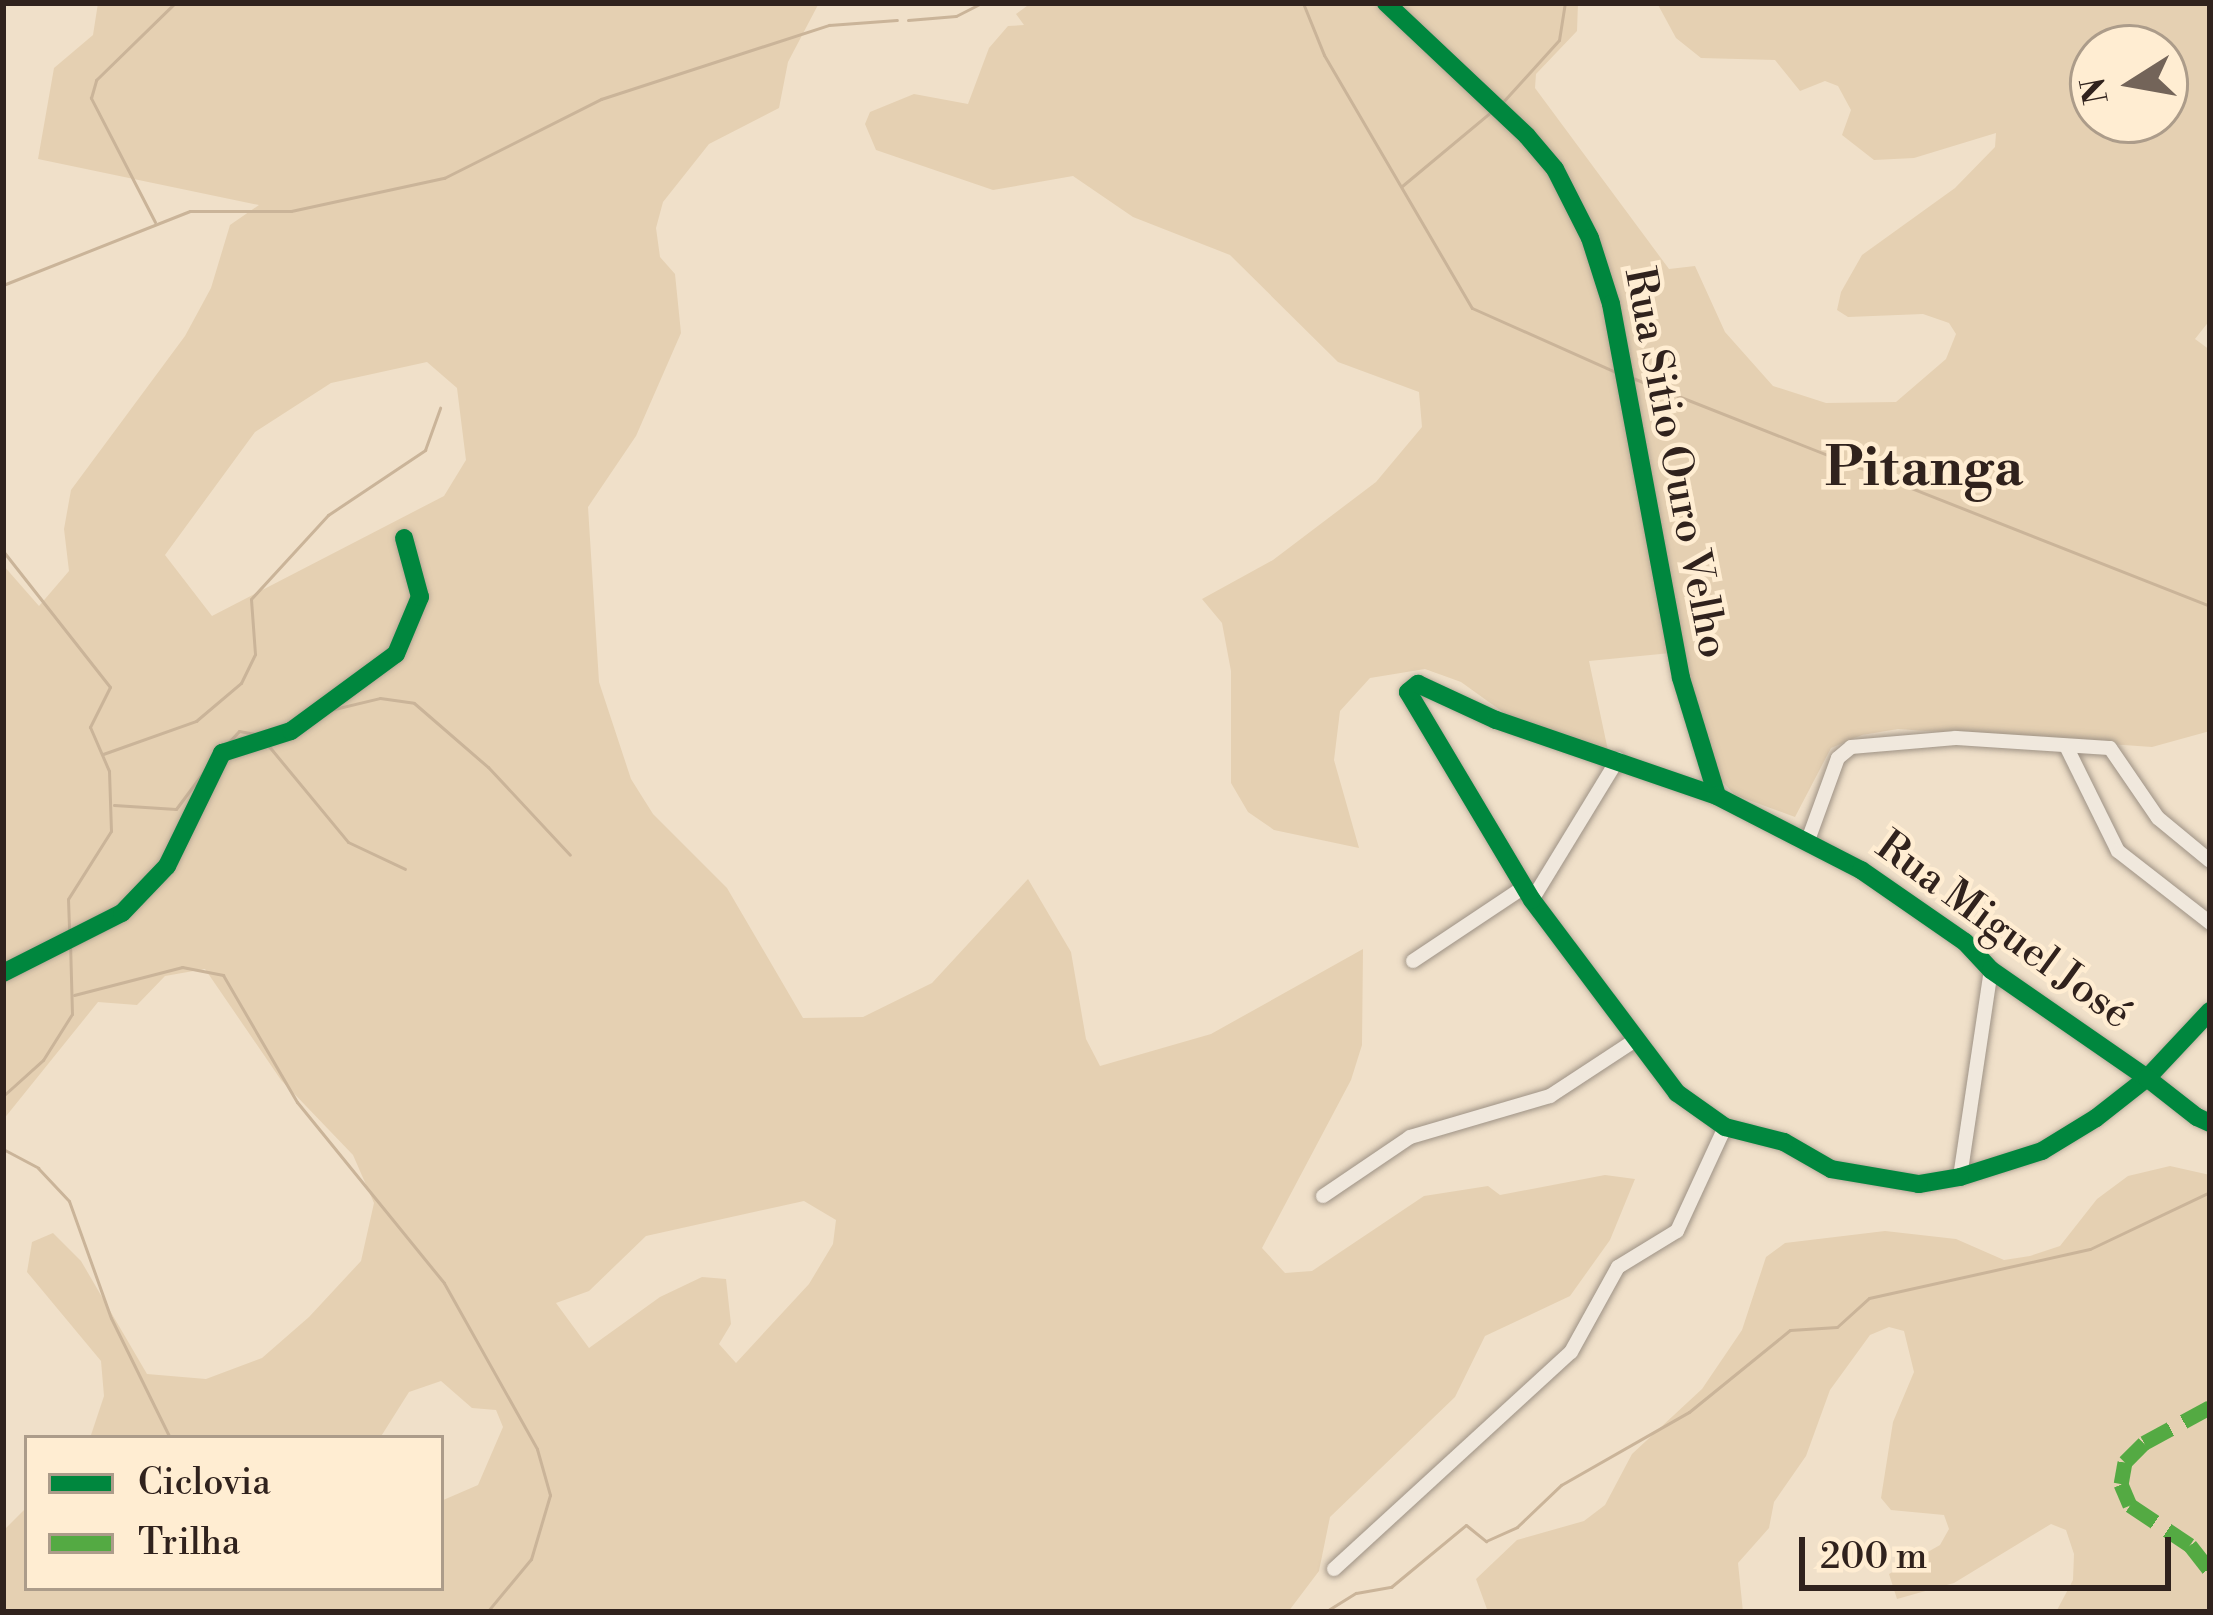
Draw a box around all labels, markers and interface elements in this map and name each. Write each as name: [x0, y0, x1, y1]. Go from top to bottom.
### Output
north arrow: [2069, 24, 2189, 144]
text: N: [2074, 74, 2119, 107]
street label: Rua Sitio Ouro Velho: [1612, 263, 1738, 663]
district label: Pitanga: [1825, 437, 2023, 501]
street label: Rua Miguel José: [1866, 822, 2140, 1040]
legend: [24, 1435, 444, 1591]
text: Ciclovia: [138, 1461, 271, 1506]
scale bar: [1805, 1513, 2177, 1587]
text: Trilha: [138, 1521, 240, 1566]
text: 200 m: [1820, 1535, 1927, 1580]

